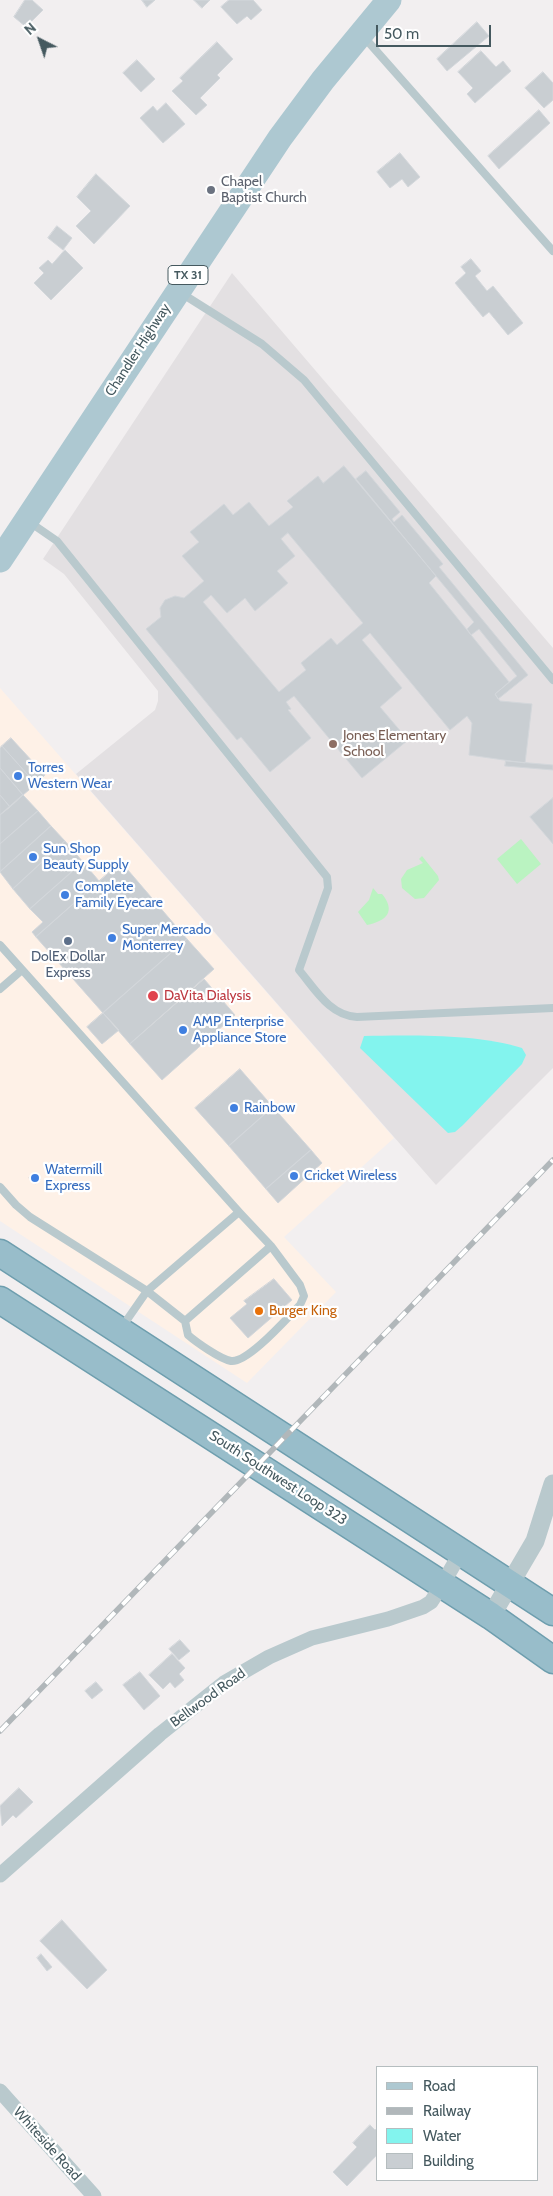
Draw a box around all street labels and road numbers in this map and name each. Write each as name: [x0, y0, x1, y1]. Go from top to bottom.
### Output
road number: TX 31: [168, 266, 208, 284]
street label: Chandler Highway: [102, 300, 174, 400]
street label: South Southwest Loop 323: [206, 1427, 350, 1529]
street label: Bellwood Road: [167, 1665, 249, 1731]
street label: Whiteside Road: [10, 2104, 84, 2184]

